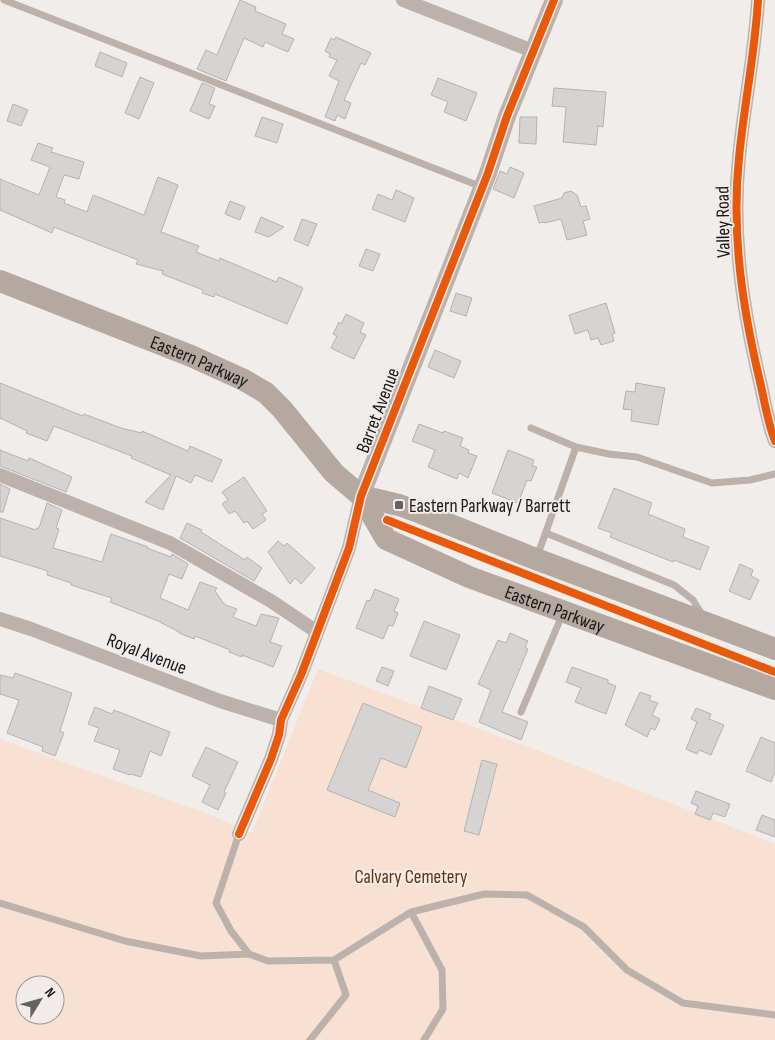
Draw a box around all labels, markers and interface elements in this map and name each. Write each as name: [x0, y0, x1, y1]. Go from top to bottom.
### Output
street label: Valley Road: [711, 186, 736, 258]
street label: Eastern Parkway: [147, 331, 253, 393]
street label: Barret Avenue: [352, 365, 405, 456]
place label: Eastern Parkway / Barrett: [409, 495, 571, 518]
marker: Eastern Parkway / Barrett: [393, 499, 405, 511]
street label: Eastern Parkway: [501, 581, 608, 639]
street label: Royal Avenue: [103, 629, 190, 680]
park label: Calvary Cemetery: [355, 866, 468, 889]
north arrow: [15, 975, 65, 1025]
text: N: [41, 984, 59, 1001]

